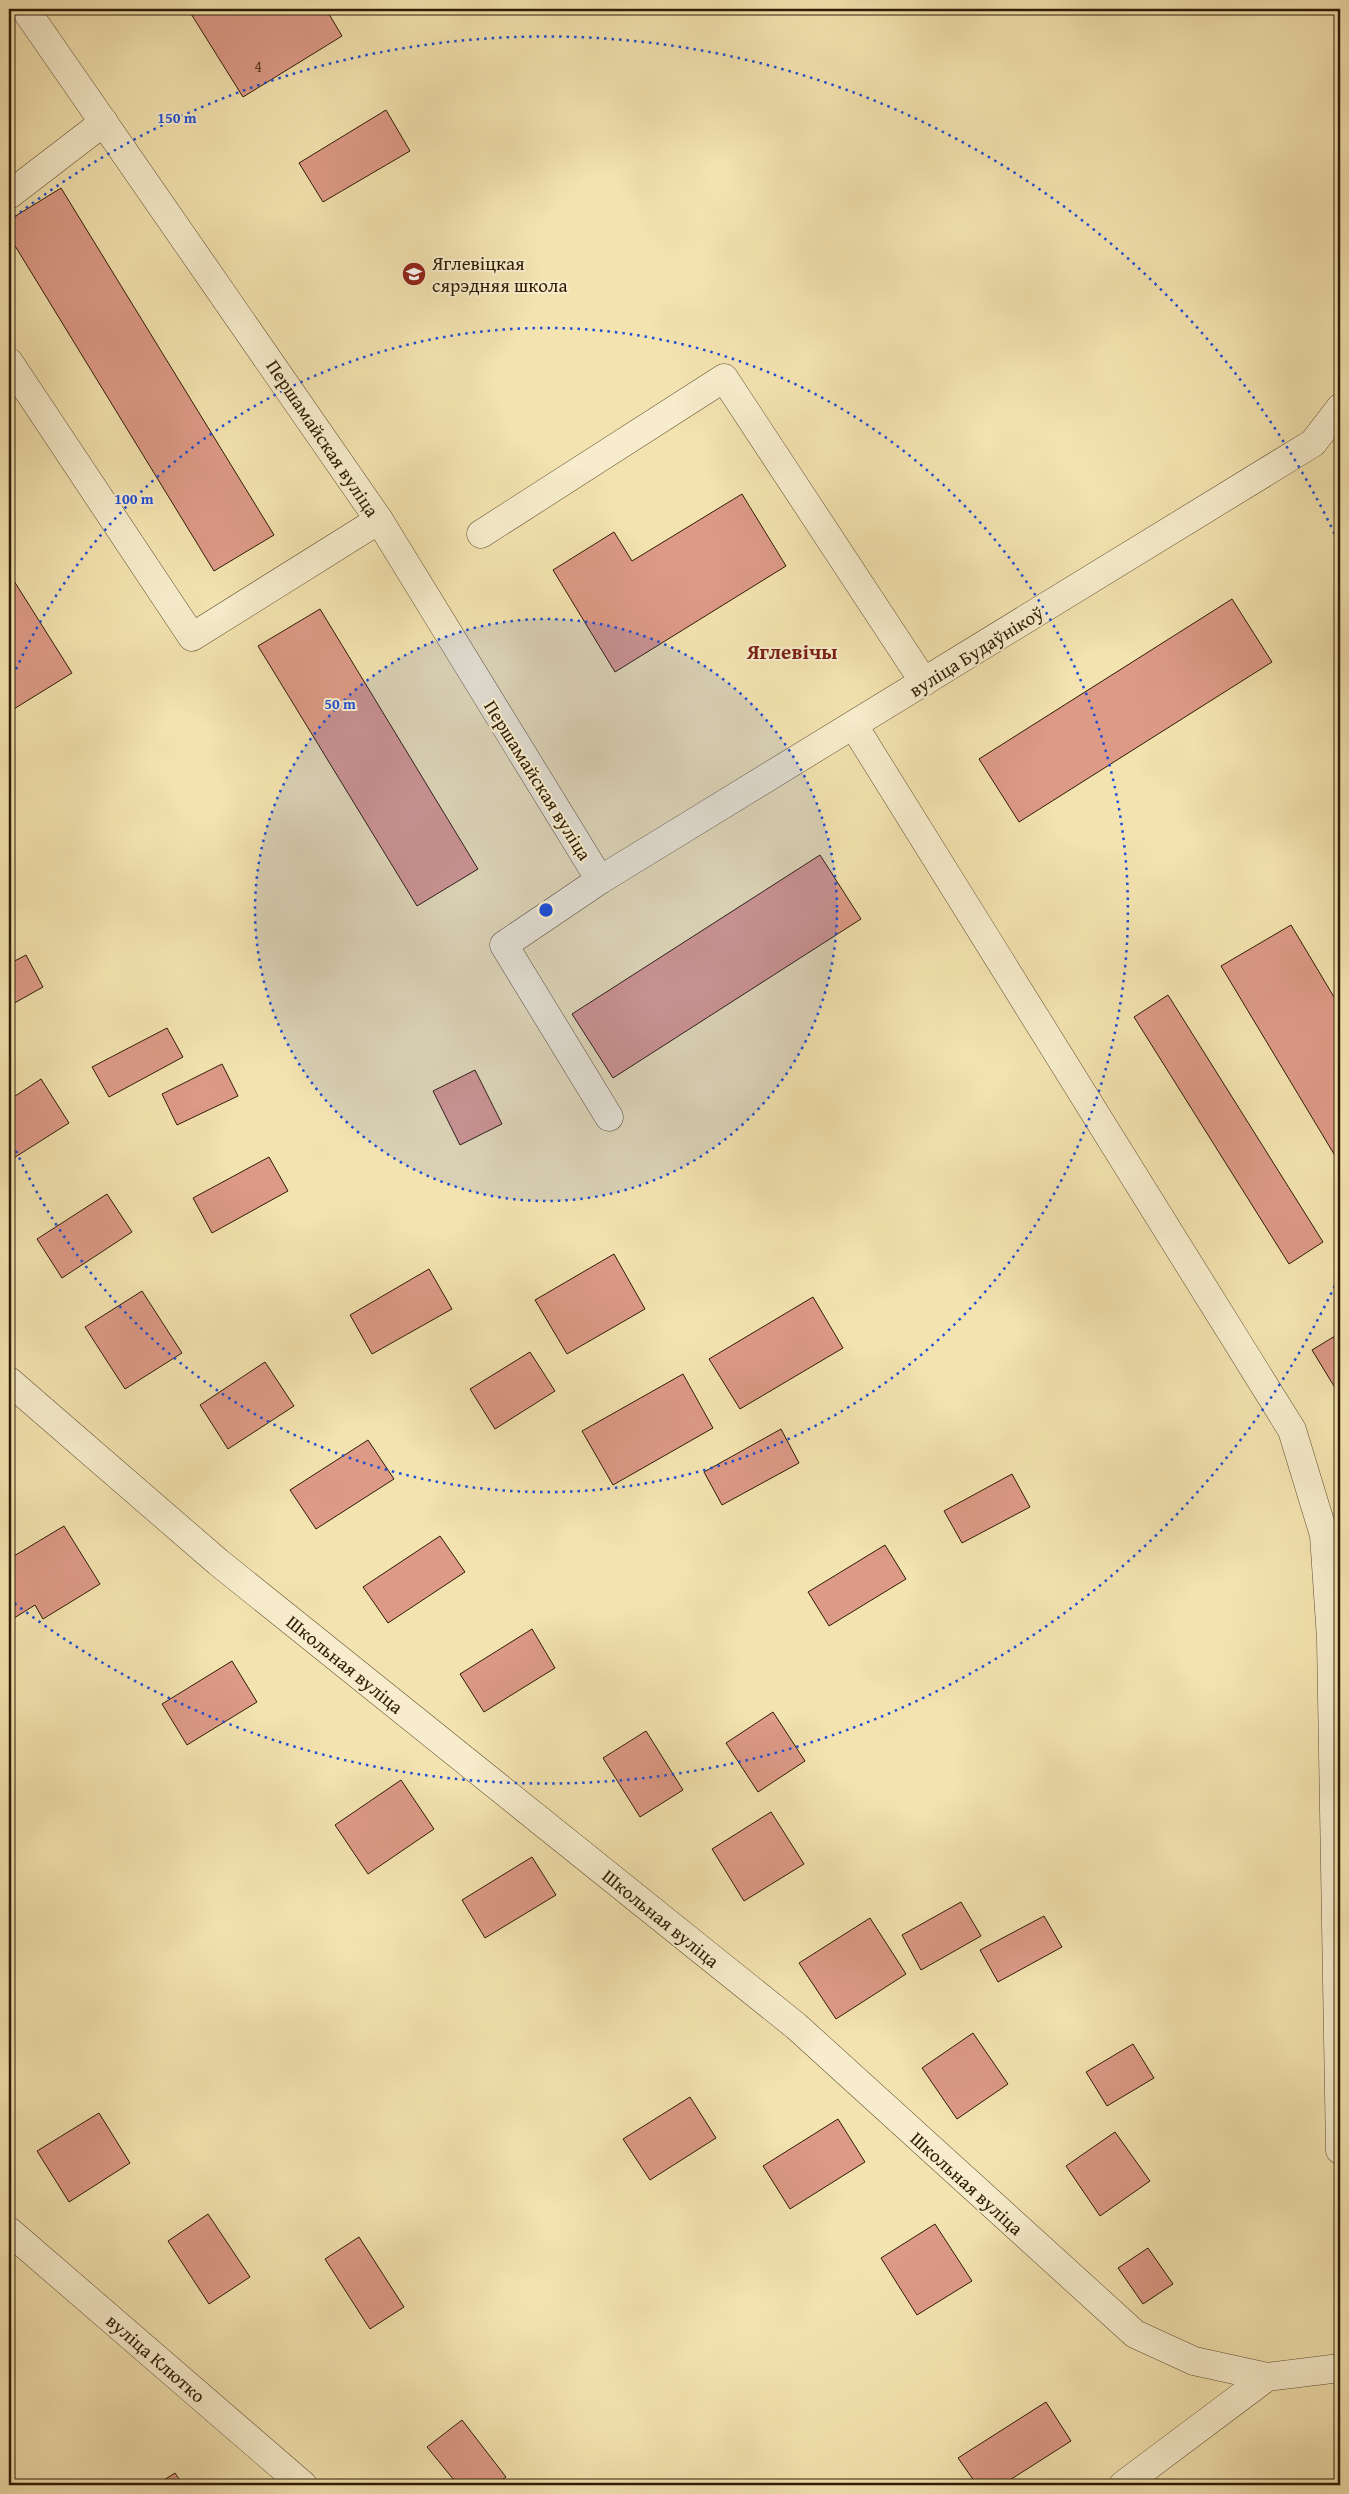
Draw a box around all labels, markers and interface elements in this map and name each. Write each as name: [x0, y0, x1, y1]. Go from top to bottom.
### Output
house number: 4: [254, 54, 262, 78]
text: 150 m: [157, 107, 197, 128]
place label: Яглевіцкая сярэдняя школа: [431, 249, 568, 299]
school or university icon: Яглевіцкая сярэдняя школа: [401, 261, 427, 287]
street label: Першамайская вуліца: [260, 354, 386, 522]
text: 100 m: [114, 488, 154, 509]
street label: вуліца Будаўнікоў: [903, 598, 1049, 704]
district label: Яглевічы: [745, 636, 838, 667]
text: 50 m: [324, 693, 356, 714]
street label: Першамайская вуліца: [477, 694, 599, 866]
centre of rings: [537, 901, 555, 919]
street label: Школьная вуліца: [280, 1608, 410, 1720]
street label: Школьная вуліца: [596, 1862, 726, 1974]
street label: Школьная вуліца: [904, 2125, 1030, 2241]
street label: вуліца Клютко: [100, 2307, 212, 2409]

